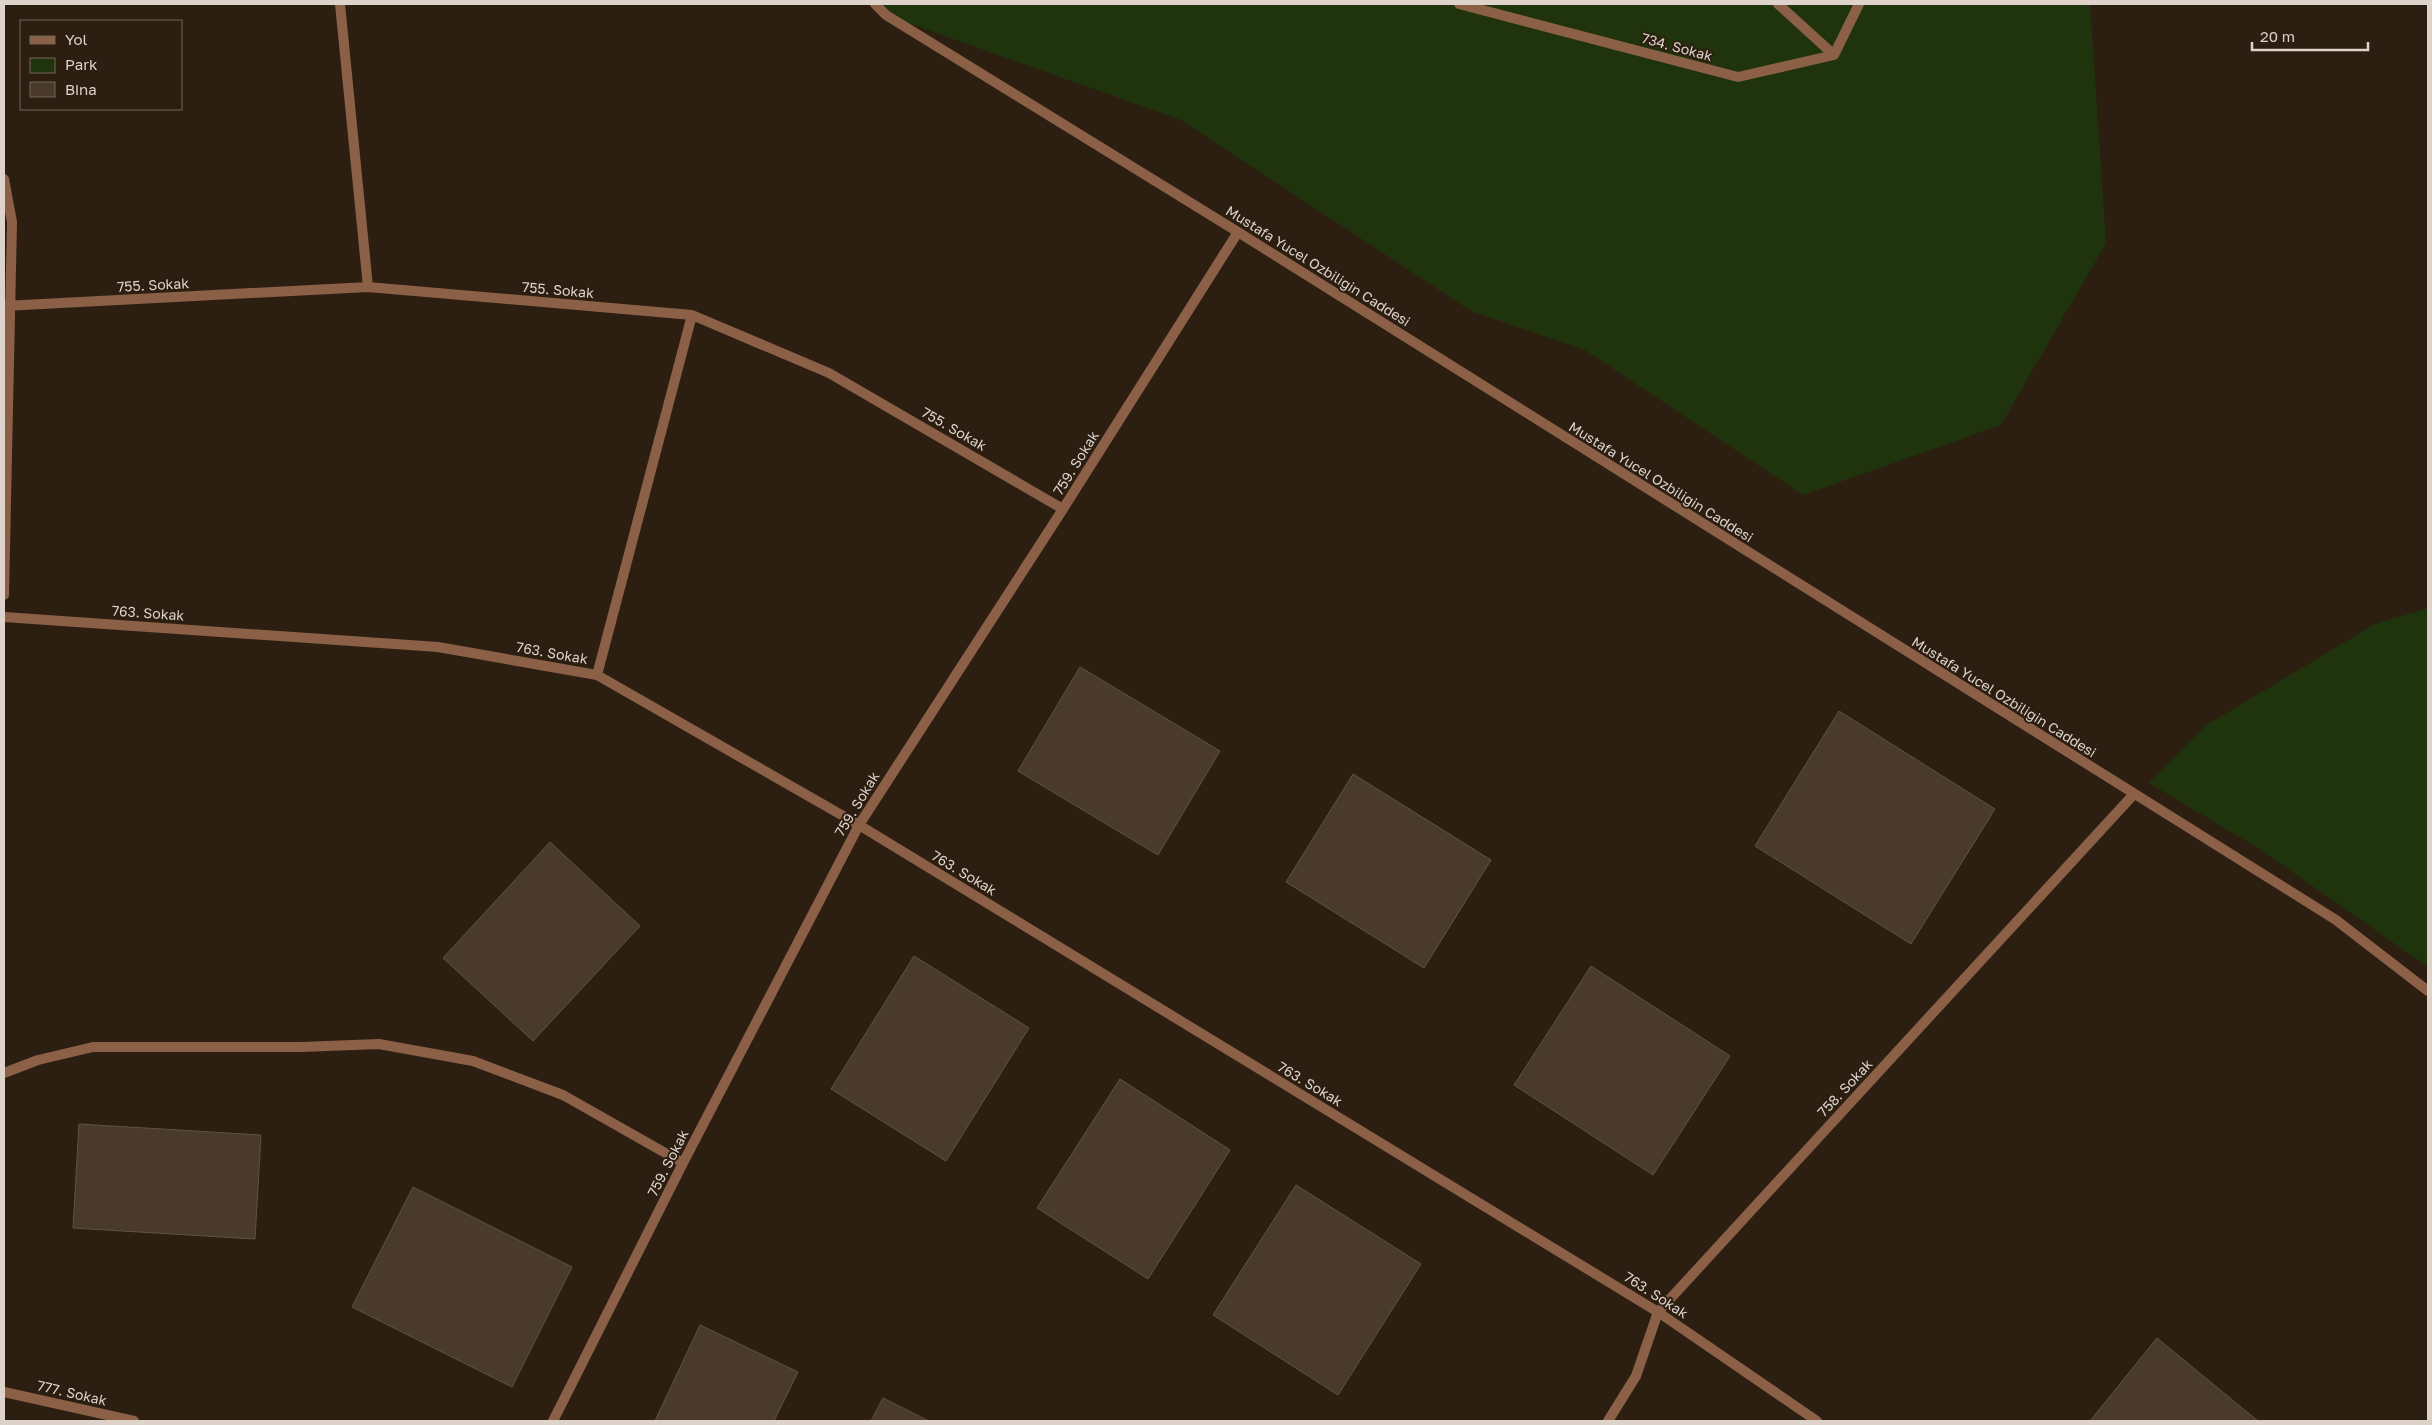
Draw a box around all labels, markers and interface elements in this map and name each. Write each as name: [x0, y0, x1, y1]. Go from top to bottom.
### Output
legend: [20, 20, 182, 110]
scale bar: [2252, 20, 2368, 52]
text: 20 m: [2260, 27, 2295, 45]
street label: 734. Sokak: [1640, 29, 1715, 64]
text: Yol: [65, 30, 87, 48]
text: Park: [65, 55, 98, 73]
text: Bina: [65, 80, 97, 98]
street label: Mustafa Yucel Ozbiligin Caddesi: [1223, 202, 1414, 330]
street label: 755. Sokak: [116, 274, 190, 295]
street label: 755. Sokak: [521, 278, 595, 301]
street label: 755. Sokak: [919, 403, 990, 454]
street label: Mustafa Yucel Ozbiligin Caddesi: [1566, 418, 1757, 546]
street label: 759. Sokak: [1049, 427, 1102, 498]
street label: 763. Sokak: [111, 601, 185, 624]
street label: Mustafa Yucel Ozbiligin Caddesi: [1909, 633, 2100, 761]
street label: 763. Sokak: [515, 638, 589, 667]
street label: 759. Sokak: [831, 768, 883, 839]
street label: 763. Sokak: [929, 847, 1000, 899]
street label: 758. Sokak: [1814, 1055, 1876, 1120]
street label: 763. Sokak: [1275, 1058, 1346, 1110]
street label: 759. Sokak: [643, 1126, 692, 1199]
street label: 763. Sokak: [1621, 1268, 1691, 1322]
street label: 777. Sokak: [36, 1376, 109, 1409]

